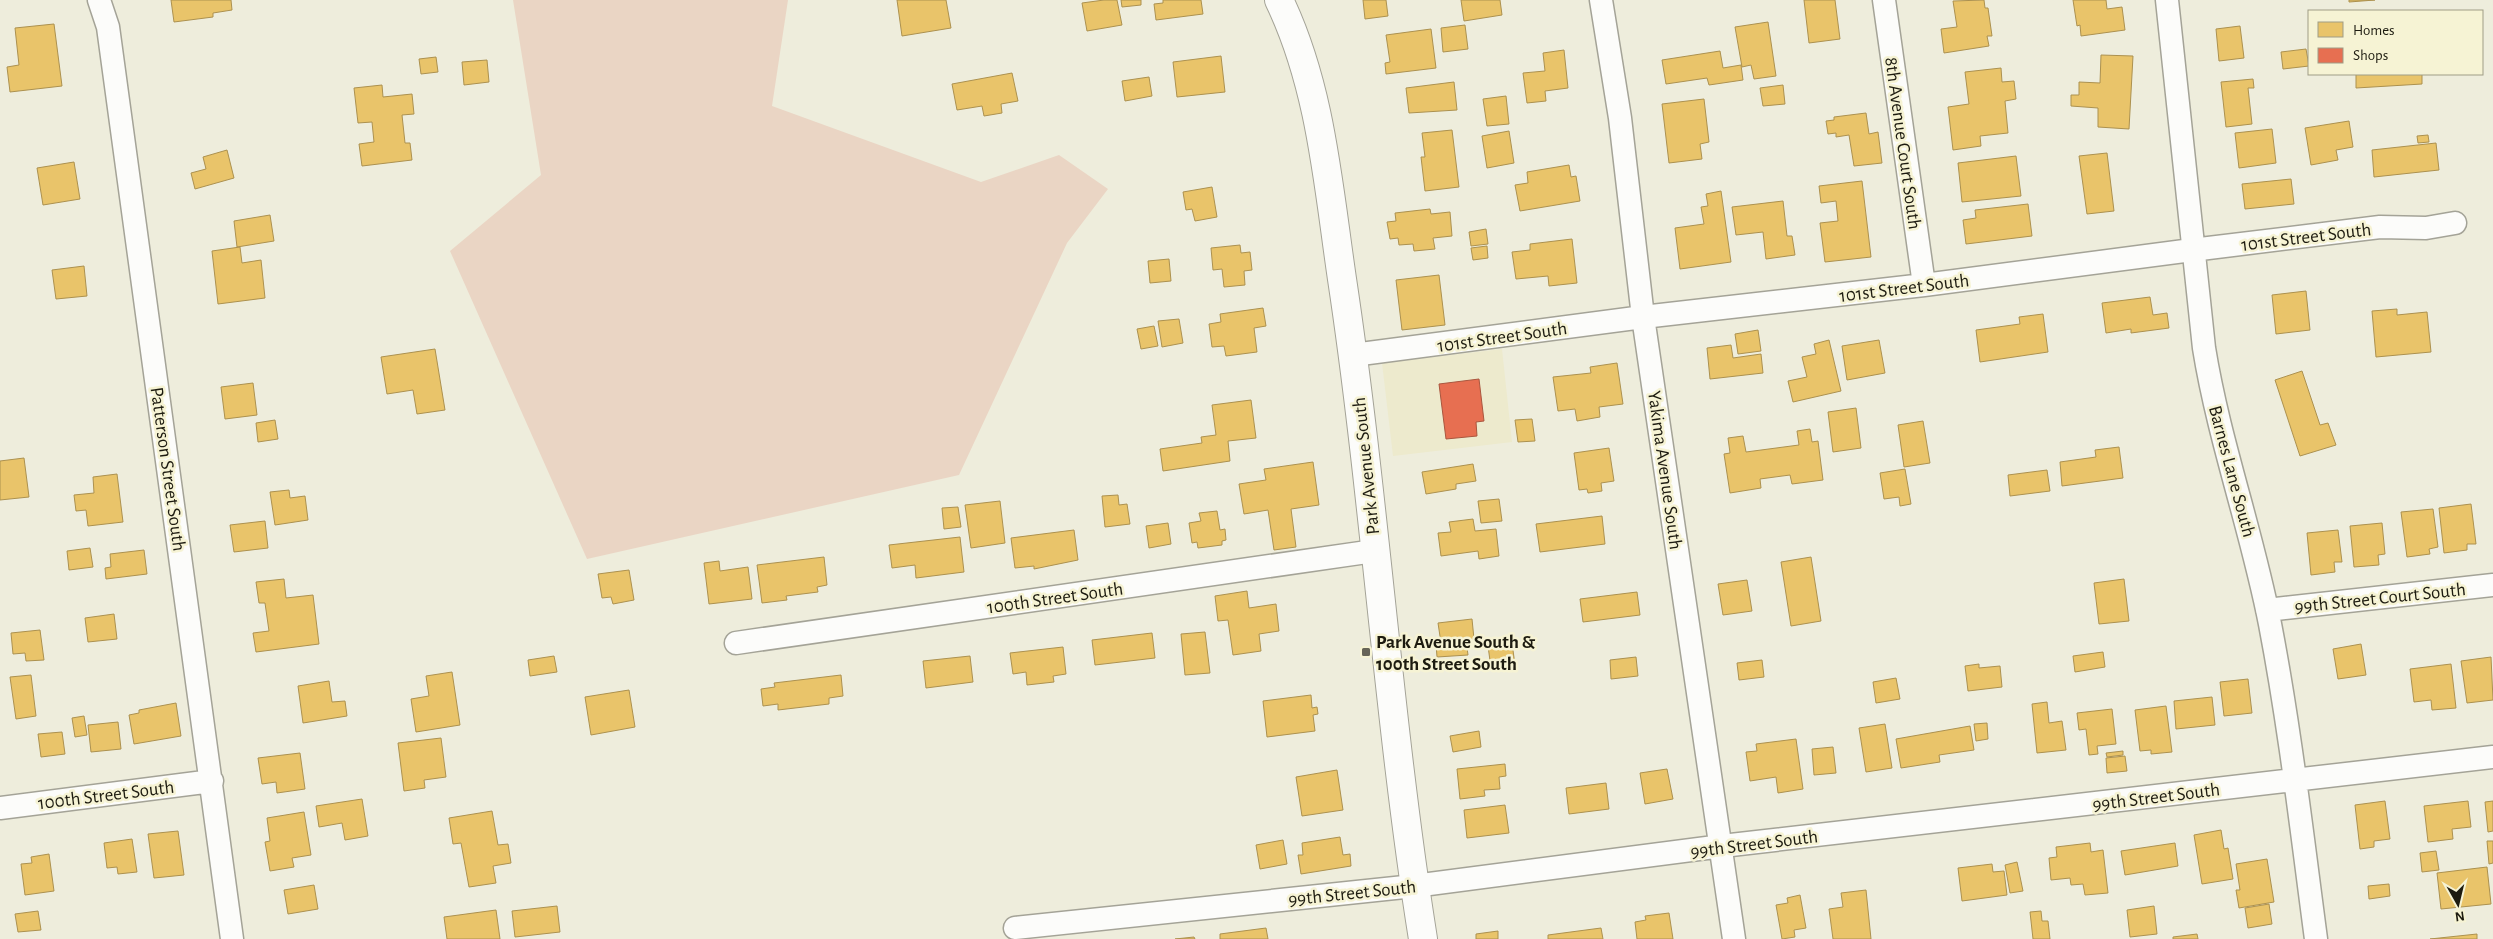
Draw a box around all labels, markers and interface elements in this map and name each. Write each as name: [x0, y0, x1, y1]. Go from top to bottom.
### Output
legend: [2308, 10, 2483, 75]
text: Homes: [2353, 23, 2395, 38]
text: Shops: [2353, 48, 2388, 63]
street label: 8th Avenue Court South: [1881, 56, 1924, 231]
street label: 101st Street South: [2240, 220, 2372, 255]
street label: 101st Street South: [1838, 271, 1970, 306]
street label: 101st Street South: [1436, 319, 1568, 356]
street label: Patterson Street South: [147, 386, 188, 552]
street label: Yakima Avenue South: [1644, 390, 1685, 551]
street label: Park Avenue South: [1350, 396, 1383, 535]
street label: Barnes Lane South: [2205, 404, 2258, 539]
street label: 100th Street South: [986, 580, 1124, 617]
street label: 99th Street Court South: [2294, 580, 2467, 617]
place label: Park Avenue South & 100th Street South: [1376, 633, 1536, 674]
marker: Park Avenue South & 100th Street South: [1360, 646, 1372, 658]
street label: 100th Street South: [37, 778, 175, 813]
street label: 99th Street South: [2091, 780, 2221, 815]
street label: 99th Street South: [1689, 827, 1819, 862]
street label: 99th Street South: [1287, 877, 1417, 910]
north arrow: [2433, 879, 2483, 929]
text: N: [2454, 908, 2465, 923]

